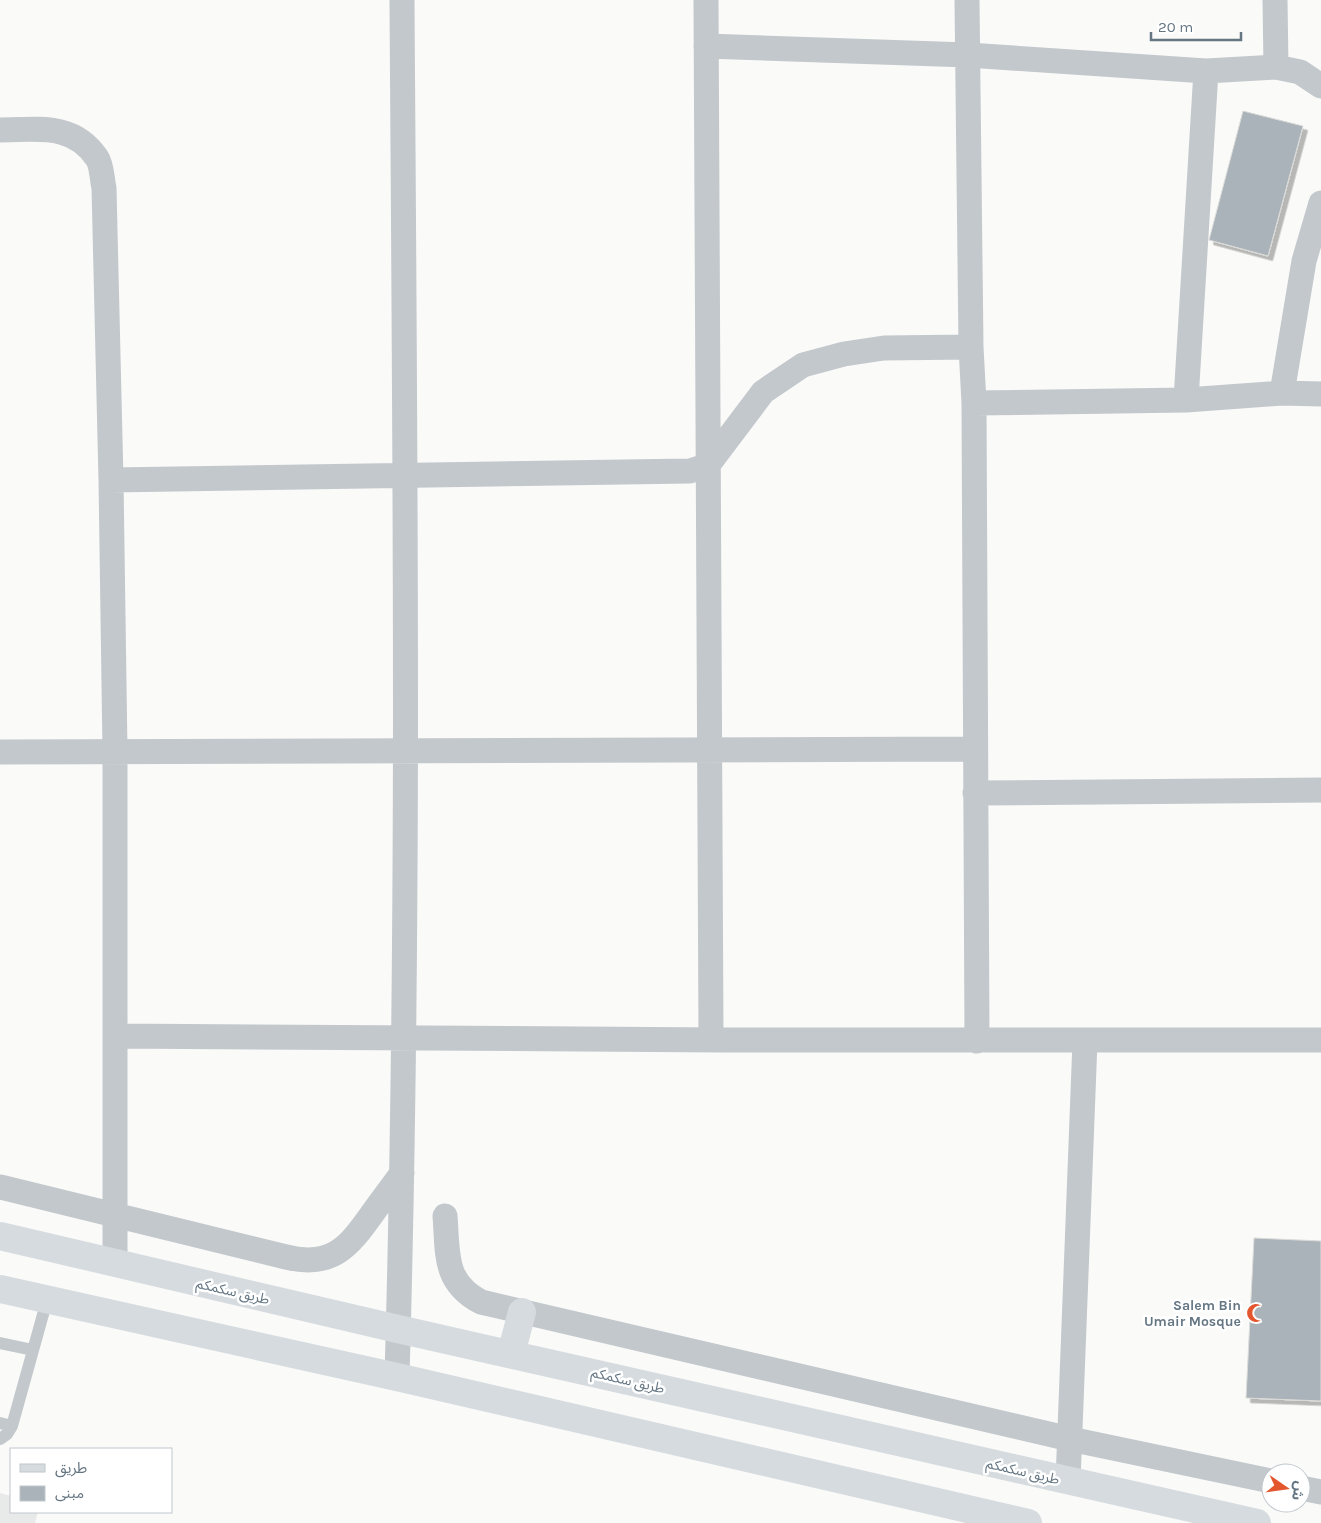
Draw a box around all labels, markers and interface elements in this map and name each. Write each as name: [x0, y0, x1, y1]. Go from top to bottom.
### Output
scale bar: [1151, 10, 1241, 42]
text: 20 m: [1158, 18, 1193, 36]
street label: طريق سكمكم: [194, 1275, 271, 1310]
place label: Salem Bin Umair Mosque: [1144, 1297, 1241, 1330]
mosque icon: Salem Bin Umair Mosque: [1245, 1302, 1267, 1324]
street label: طريق سكمكم: [589, 1364, 666, 1399]
legend: [10, 1448, 172, 1513]
street label: طريق سكمكم: [984, 1455, 1061, 1490]
text: طريق: [55, 1459, 87, 1478]
north arrow: [1261, 1463, 1311, 1513]
text: ش: [1288, 1480, 1309, 1502]
text: مبنى: [55, 1484, 84, 1502]

